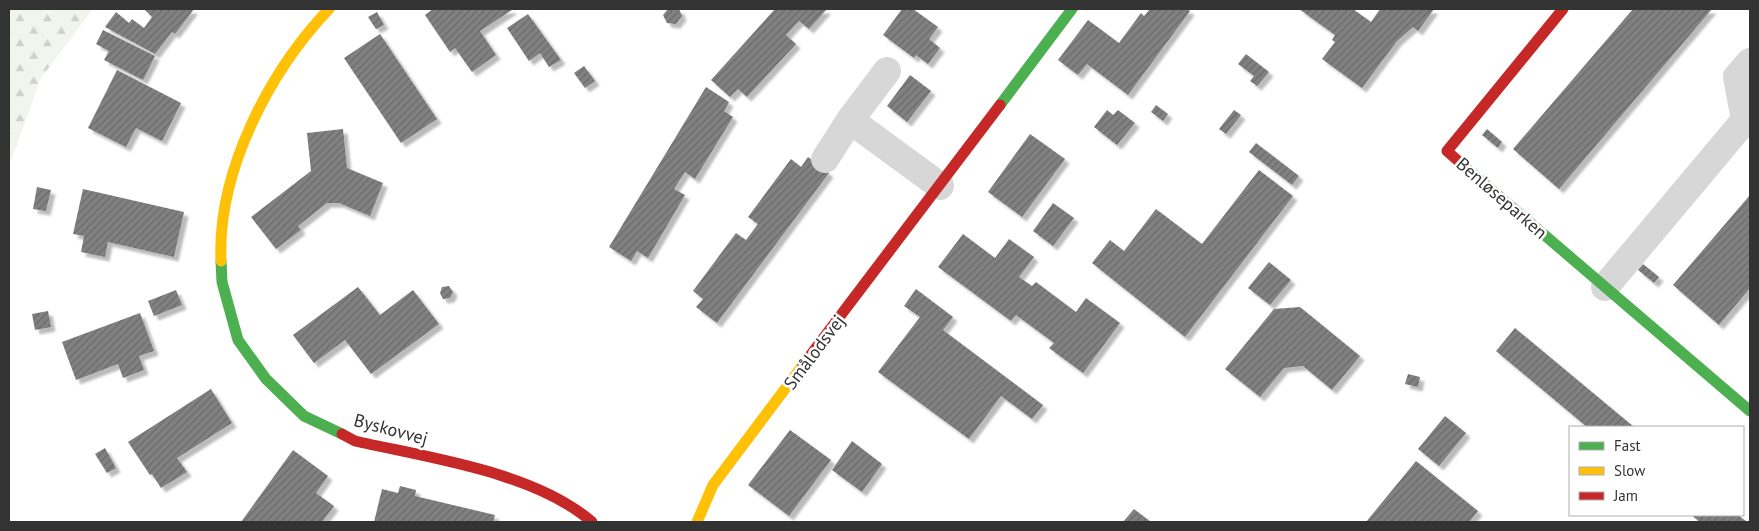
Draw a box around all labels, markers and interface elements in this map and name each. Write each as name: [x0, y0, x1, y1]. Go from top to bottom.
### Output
street label: Benløseparken: [1452, 152, 1552, 244]
street label: Smålodsvej: [778, 310, 850, 394]
street label: Byskovvej: [352, 408, 430, 450]
legend: [1569, 426, 1744, 516]
text: Fast: [1614, 436, 1641, 455]
text: Slow: [1614, 461, 1645, 480]
text: Jam: [1613, 486, 1638, 505]

